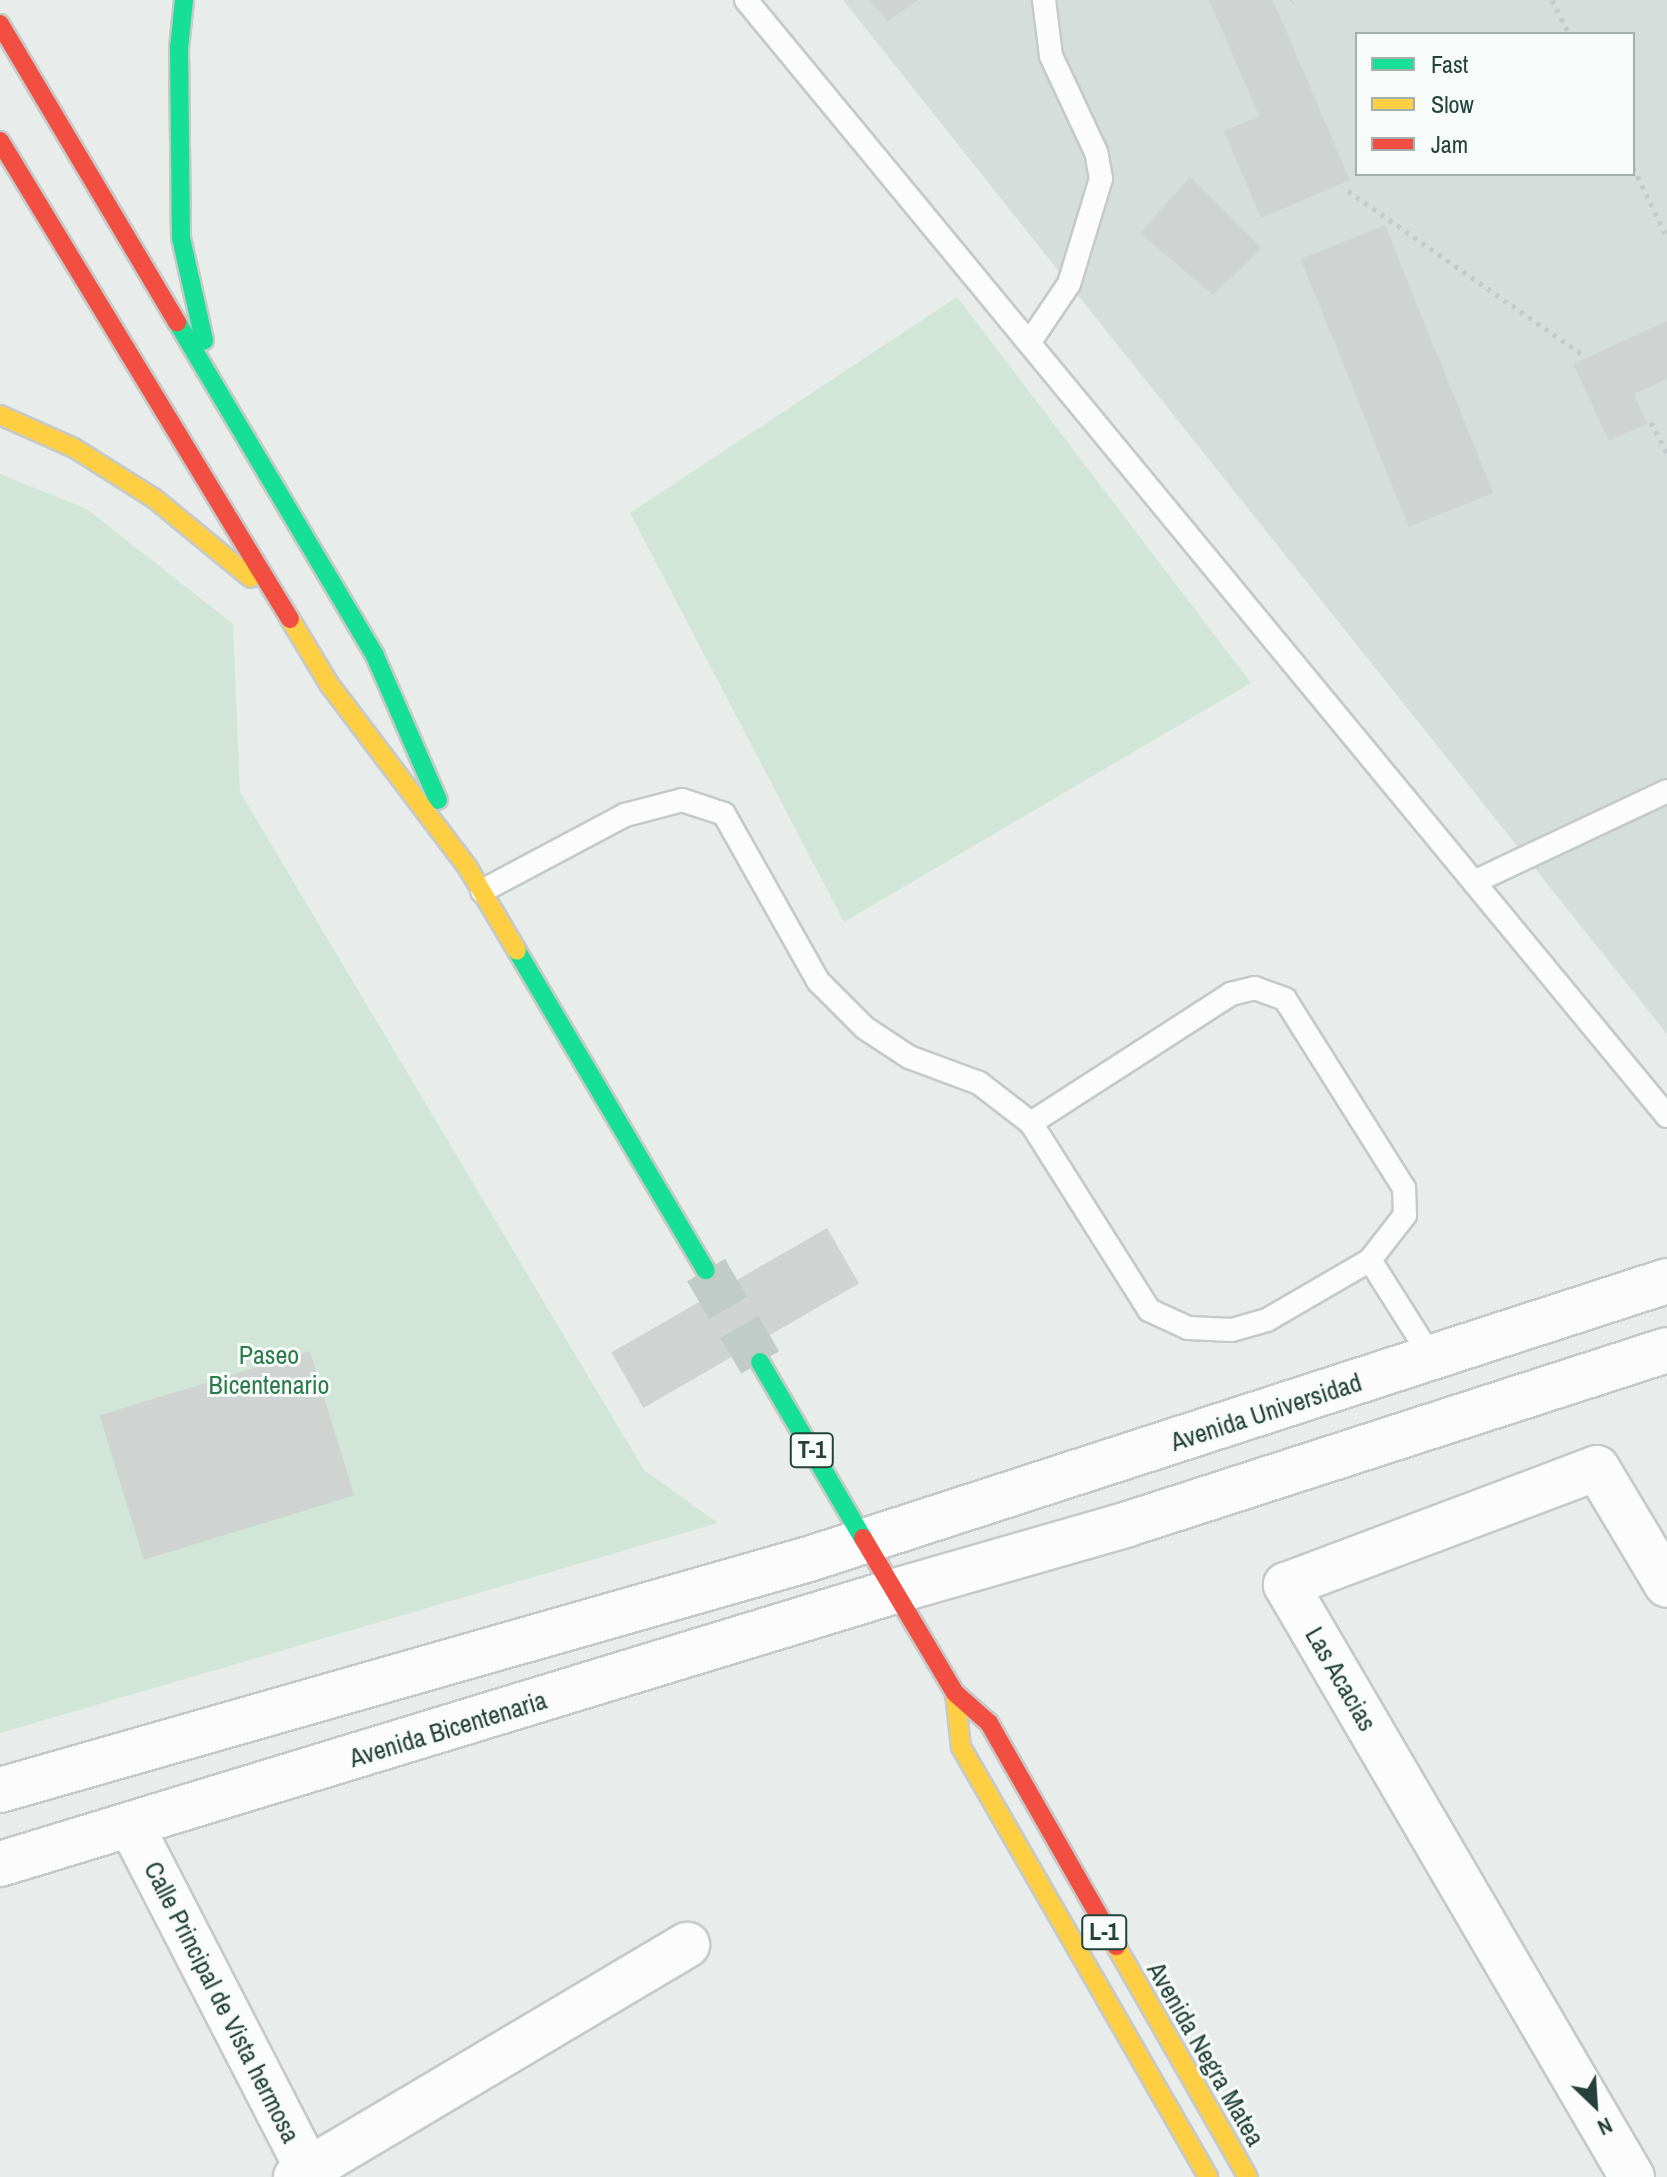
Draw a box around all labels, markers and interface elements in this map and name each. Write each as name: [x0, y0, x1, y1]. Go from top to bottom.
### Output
legend: [1355, 32, 1635, 176]
text: Fast: [1431, 48, 1468, 80]
text: Slow: [1431, 88, 1474, 120]
text: Jam: [1431, 128, 1468, 160]
park label: Paseo Bicentenario: [209, 1339, 329, 1400]
street label: Avenida Universidad: [1167, 1366, 1365, 1458]
road number: T-1: [788, 1430, 836, 1470]
street label: Las Acacias: [1298, 1621, 1384, 1737]
street label: Avenida Bicentenaria: [346, 1684, 550, 1774]
street label: Calle Principal de Vista hermosa: [137, 1856, 307, 2148]
road number: L-1: [1080, 1912, 1128, 1952]
street label: Avenida Negra Matea: [1141, 1957, 1271, 2151]
north arrow: [1555, 2065, 1635, 2145]
text: N: [1593, 2110, 1617, 2143]

